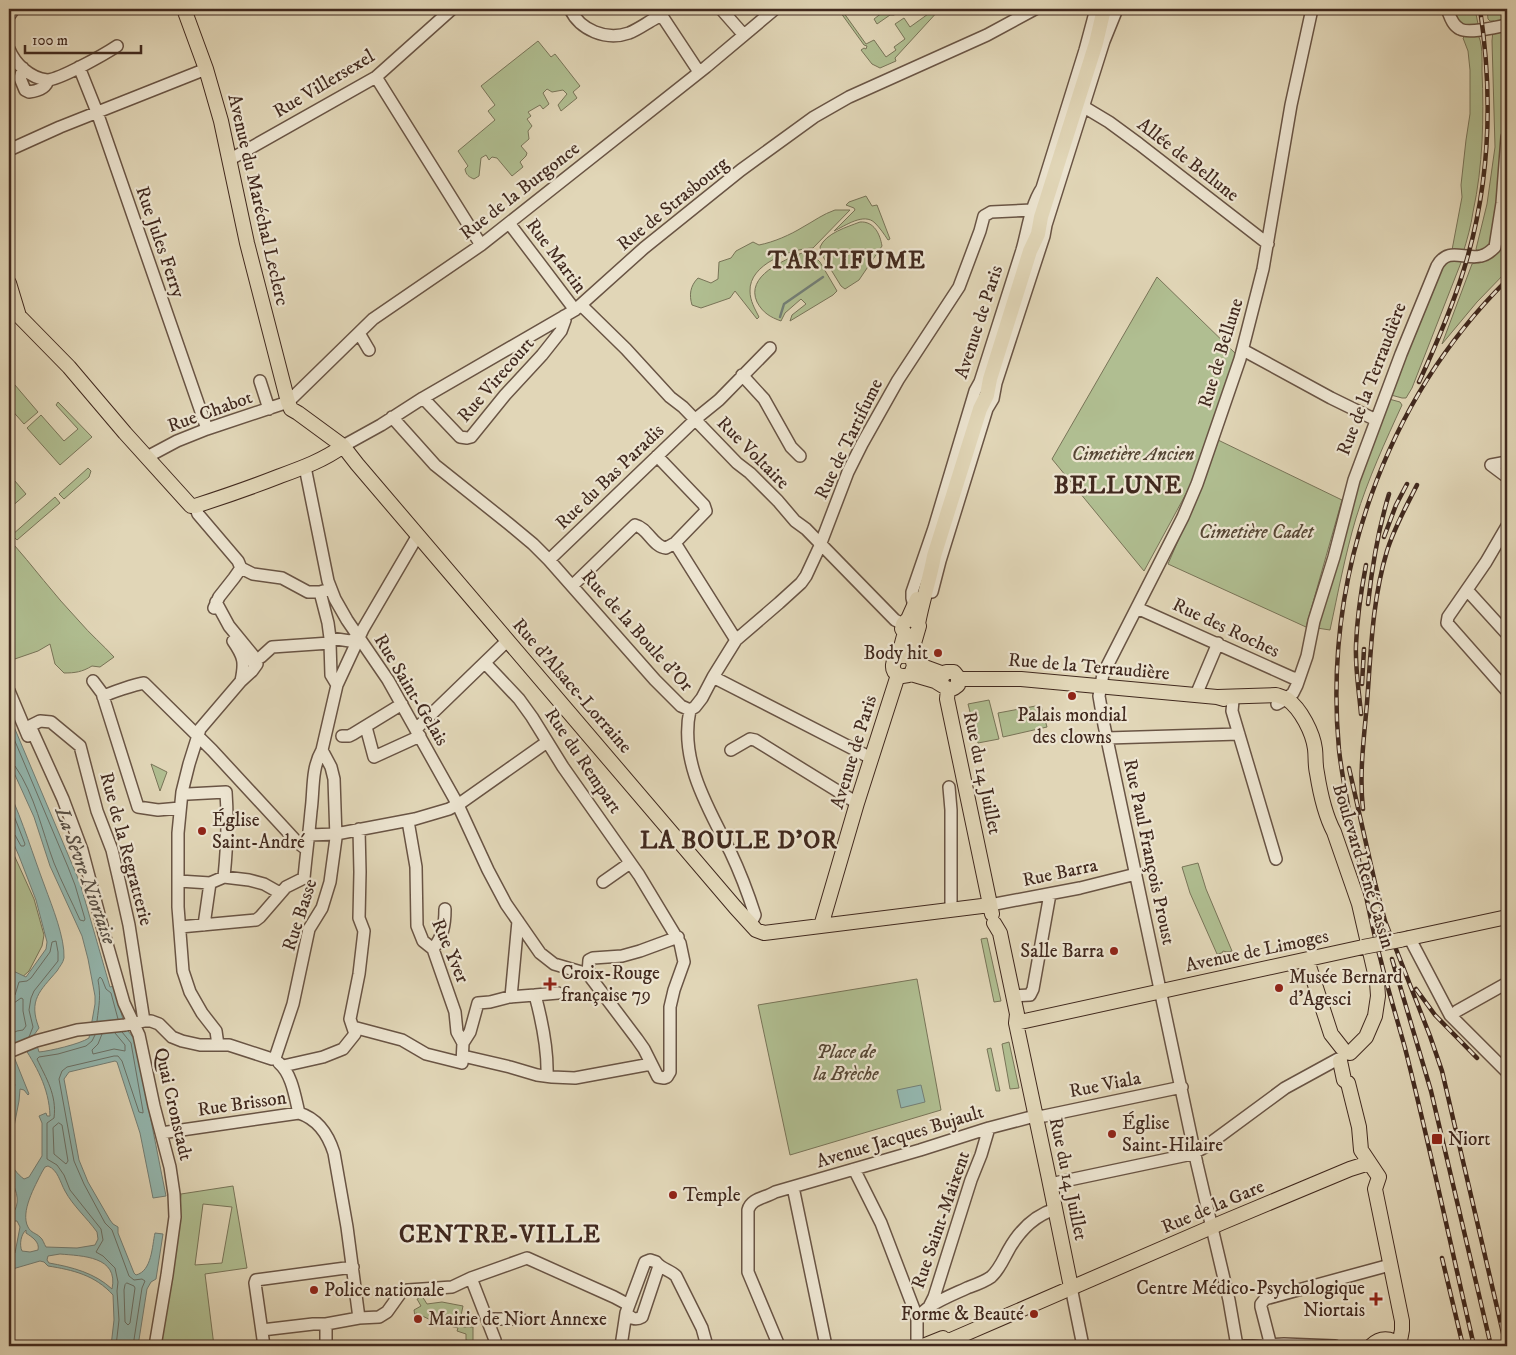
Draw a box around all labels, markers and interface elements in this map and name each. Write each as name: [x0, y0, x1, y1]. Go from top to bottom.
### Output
scale bar: [25, 22, 141, 54]
text: 100 m: [32, 31, 68, 50]
street label: Rue Villersexel: [269, 45, 379, 123]
street label: Avenue du Maréchal Leclerc: [222, 92, 294, 308]
street label: Allée de Bellune: [1133, 113, 1244, 207]
street label: Rue de la Burgonce: [456, 137, 585, 245]
street label: Rue de Strasbourg: [613, 152, 734, 256]
street label: Rue Jules Ferry: [130, 183, 190, 302]
street label: Rue Martin: [521, 214, 591, 298]
district label: TARTIFUME: [767, 246, 926, 276]
street label: Avenue de Paris: [950, 262, 1008, 382]
street label: Rue de Bellune: [1193, 295, 1249, 411]
street label: Rue de la Terraudière: [1332, 299, 1412, 459]
street label: Rue Virecourt: [453, 333, 539, 427]
street label: Rue de Tartifume: [810, 375, 888, 503]
street label: Rue Chabot: [164, 386, 256, 438]
street label: Rue Voltaire: [712, 412, 794, 494]
street label: Rue du Bas Paradis: [551, 419, 669, 535]
park label: Cimetière Ancien: [1071, 443, 1195, 466]
district label: BELLUNE: [1054, 471, 1182, 501]
park label: Cimetière Cadet: [1199, 521, 1314, 544]
street label: Rue de la Boule d'Or: [576, 565, 698, 697]
street label: Rue des Roches: [1169, 593, 1283, 663]
street label: Rue d'Alsace-Lorraine: [507, 614, 637, 758]
street label: Rue Saint-Gelais: [369, 630, 453, 750]
place label: Body hit: [863, 642, 928, 665]
marker: Body hit: [932, 647, 944, 659]
street label: Rue de la Terraudière: [1007, 648, 1171, 686]
marker: Palais mondial des clowns: [1066, 690, 1078, 702]
street label: Avenue de Paris: [826, 692, 882, 812]
street label: Rue du Rempart: [539, 704, 627, 818]
place label: Palais mondial des clowns: [1017, 704, 1127, 749]
street label: Rue du 14 Juillet: [958, 709, 1006, 837]
street label: Rue Paul François Proust: [1118, 757, 1180, 947]
street label: Rue de la Regratterie: [94, 770, 158, 928]
street label: Boulevard René Cassin: [1327, 781, 1399, 951]
water label: La Sèvre Niortaise: [48, 803, 122, 949]
place label: Église Saint-André: [212, 808, 305, 854]
marker: Église Saint-André: [196, 825, 208, 837]
district label: LA BOULE D'OR: [640, 826, 838, 856]
street label: Rue Barra: [1020, 854, 1100, 892]
street label: Rue Basse: [278, 876, 322, 954]
street label: Rue Yver: [426, 915, 474, 987]
street label: Avenue de Limoges: [1183, 925, 1331, 977]
place label: Salle Barra: [1020, 940, 1104, 963]
marker: Salle Barra: [1108, 945, 1120, 957]
place label: Croix-Rouge française 79: [561, 962, 660, 1007]
place label: Musée Bernard d'Agesci: [1289, 966, 1403, 1011]
marker: Croix-Rouge française 79: [543, 977, 557, 991]
marker: Musée Bernard d'Agesci: [1273, 982, 1285, 994]
park label: Place de la Brèche: [813, 1041, 879, 1086]
street label: Quai Cronstadt: [149, 1045, 197, 1163]
street label: Rue Viala: [1067, 1067, 1143, 1103]
street label: Rue Brisson: [196, 1086, 288, 1122]
street label: Avenue Jacques Bujault: [813, 1101, 987, 1174]
place label: Église Saint-Hilaire: [1122, 1111, 1223, 1157]
street label: Rue du 14 Juillet: [1044, 1115, 1092, 1243]
marker: Église Saint-Hilaire: [1106, 1128, 1118, 1140]
place label: Niort: [1448, 1128, 1490, 1151]
marker: Niort: [1430, 1132, 1444, 1146]
street label: Rue Saint-Maixent: [907, 1148, 975, 1292]
street label: Rue de la Gare: [1158, 1175, 1268, 1239]
place label: Temple: [683, 1184, 741, 1207]
marker: Temple: [667, 1189, 679, 1201]
district label: CENTRE-VILLE: [399, 1220, 601, 1250]
place label: Centre Médico-Psychologique Niortais: [1136, 1277, 1365, 1322]
place label: Police nationale: [324, 1279, 444, 1302]
marker: Police nationale: [308, 1284, 320, 1296]
marker: Centre Médico-Psychologique Niortais: [1369, 1292, 1383, 1306]
place label: Forme & Beauté: [901, 1303, 1024, 1326]
place label: Mairie de Niort Annexe: [428, 1308, 607, 1331]
marker: Forme & Beauté: [1028, 1308, 1040, 1320]
marker: Mairie de Niort Annexe: [412, 1313, 424, 1325]

